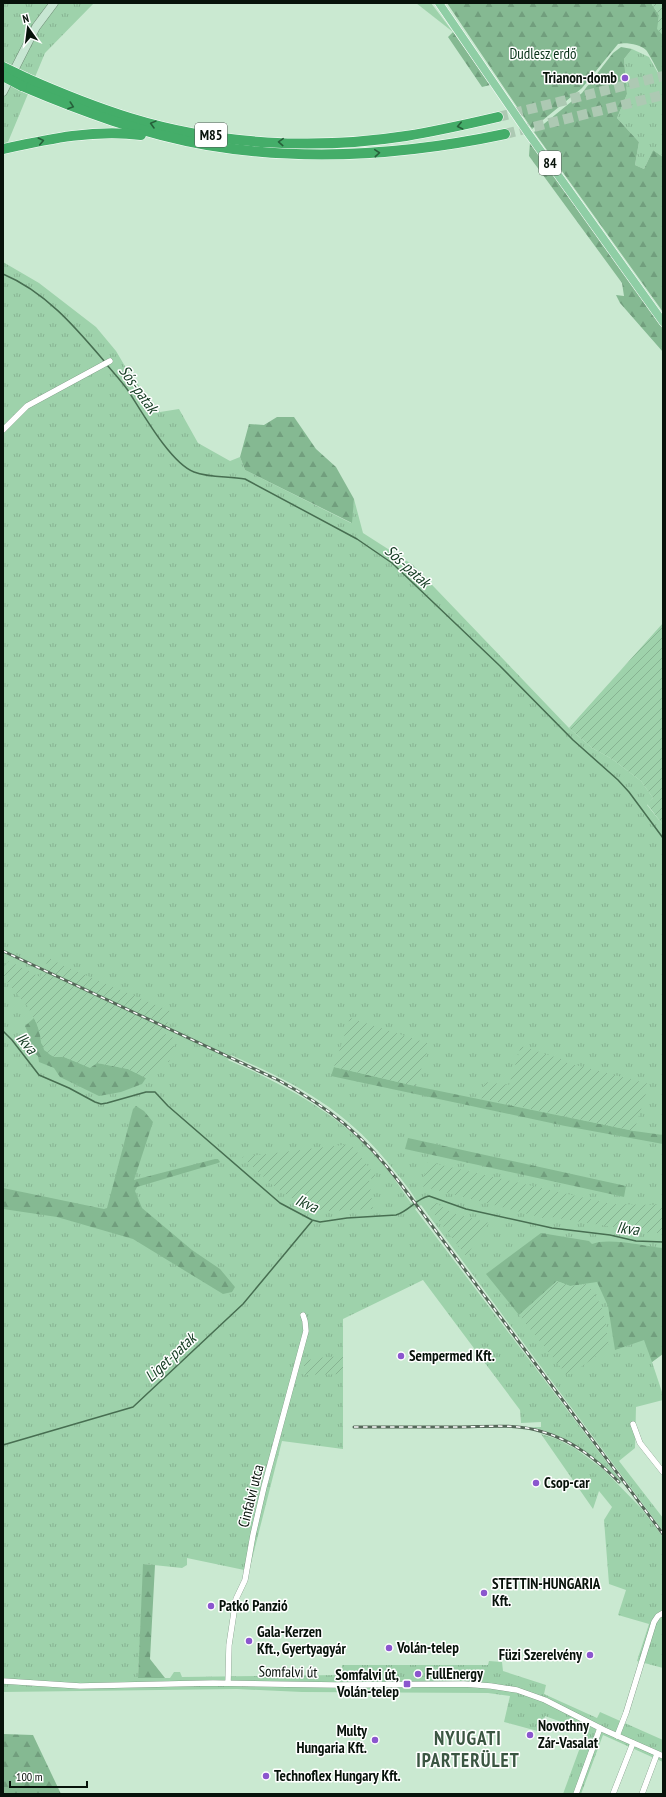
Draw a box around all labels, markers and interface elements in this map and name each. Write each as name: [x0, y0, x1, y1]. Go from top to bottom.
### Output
north arrow: [8, 8, 48, 48]
text: N: [21, 11, 30, 26]
park label: Dudlesz erdő: [509, 44, 577, 63]
place label: Trianon-domb: [543, 68, 617, 87]
marker: Trianon-domb: [620, 73, 630, 83]
one-way arrow: [68, 101, 75, 110]
one-way arrow: [150, 120, 157, 129]
one-way arrow: [457, 121, 464, 130]
road number: M85: [195, 123, 227, 147]
one-way arrow: [38, 138, 44, 146]
one-way arrow: [278, 138, 284, 147]
one-way arrow: [374, 149, 380, 158]
road number: 84: [539, 151, 561, 175]
water label: Sós-patak: [115, 361, 164, 418]
water label: Sós-patak: [381, 540, 436, 593]
water label: Ikva: [12, 1028, 43, 1059]
water label: Ikva: [293, 1189, 323, 1217]
water label: Ikva: [616, 1217, 642, 1239]
water label: Liget-patak: [140, 1327, 201, 1386]
place label: Sempermed Kft.: [409, 1346, 495, 1365]
marker: Sempermed Kft.: [396, 1351, 406, 1361]
street label: Cinfalvi utca: [234, 1462, 267, 1529]
place label: Csop-car: [544, 1473, 590, 1492]
marker: Csop-car: [531, 1478, 541, 1488]
place label: STETTIN-HUNGARIA Kft.: [492, 1574, 601, 1610]
marker: STETTIN-HUNGARIA Kft.: [479, 1588, 489, 1598]
place label: Patkó Panzió: [219, 1596, 288, 1615]
marker: Patkó Panzió: [206, 1601, 216, 1611]
place label: Gala-Kerzen Kft., Gyertyagyár: [257, 1622, 346, 1658]
marker: Gala-Kerzen Kft., Gyertyagyár: [244, 1636, 254, 1646]
place label: Volán-telep: [396, 1638, 459, 1657]
marker: Volán-telep: [384, 1643, 394, 1653]
place label: Füzi Szerelvény: [499, 1645, 583, 1664]
marker: Füzi Szerelvény: [585, 1650, 595, 1660]
street label: Somfalvi út: [258, 1661, 318, 1682]
place label: FullEnergy: [426, 1664, 484, 1683]
place label: Somfalvi út, Volán-telep: [335, 1665, 399, 1701]
marker: FullEnergy: [413, 1669, 423, 1679]
marker: Somfalvi út, Volán-telep: [402, 1679, 412, 1689]
place label: Novothny Zár-Vasalat: [538, 1716, 599, 1752]
place label: Multy Hungaria Kft.: [296, 1721, 368, 1757]
district label: NYUGATI IPARTERÜLET: [416, 1726, 520, 1772]
marker: Novothny Zár-Vasalat: [525, 1730, 535, 1740]
marker: Multy Hungaria Kft.: [370, 1735, 380, 1745]
scale bar: [10, 1763, 87, 1789]
place label: Technoflex Hungary Kft.: [274, 1766, 401, 1785]
text: 100 m: [16, 1769, 43, 1784]
marker: Technoflex Hungary Kft.: [261, 1771, 271, 1781]

